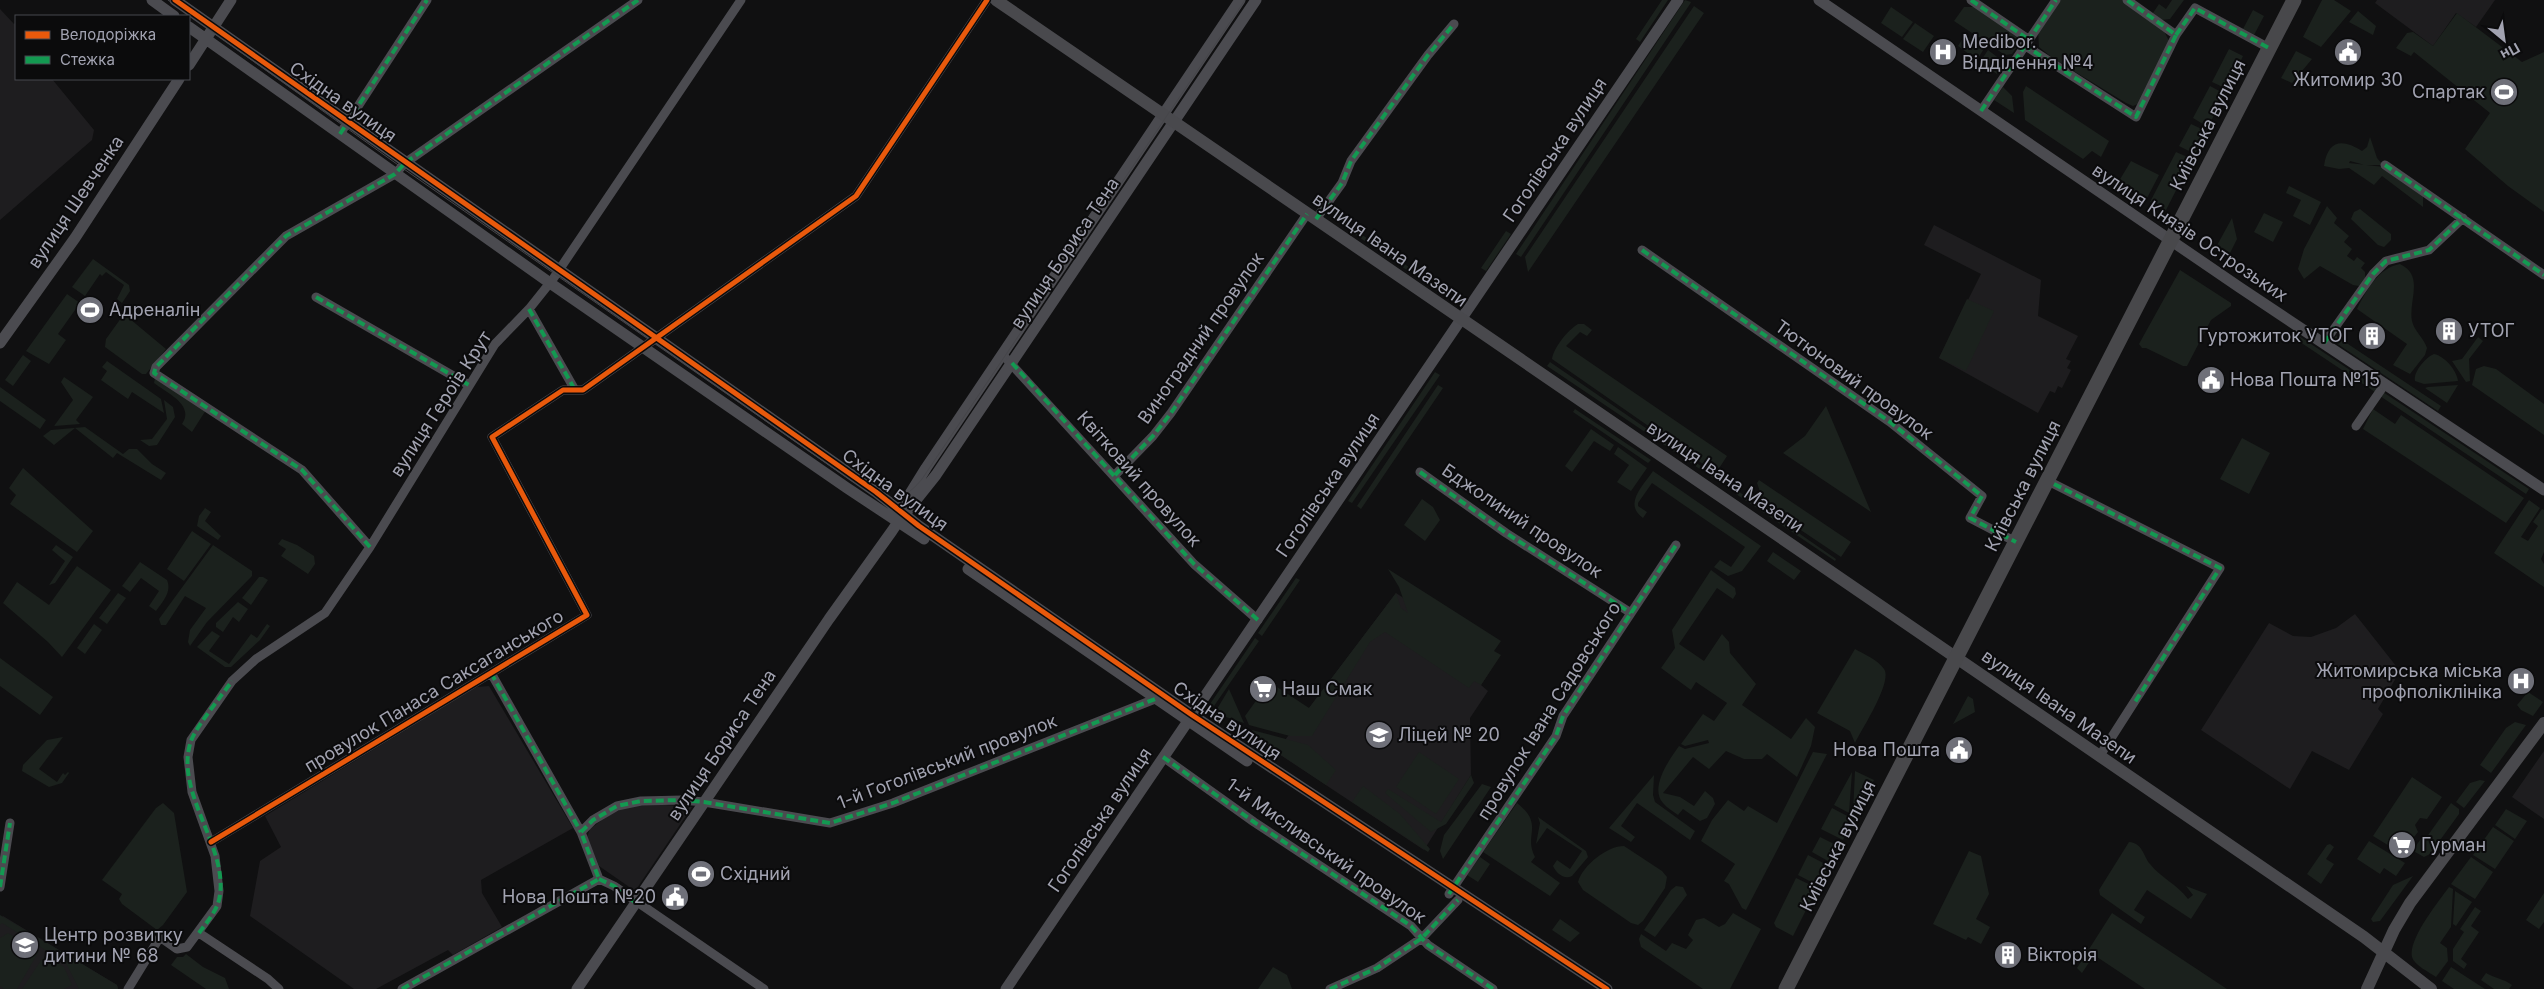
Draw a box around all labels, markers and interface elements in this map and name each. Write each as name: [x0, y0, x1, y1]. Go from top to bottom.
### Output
legend: [15, 15, 190, 80]
north arrow: [2479, 15, 2529, 65]
text: Велодоріжка: [60, 25, 156, 44]
place label: Medibor. Відділення №4: [1962, 31, 2094, 73]
hospital icon: Medibor. Відділення №4: [1928, 37, 1958, 67]
public building icon: Житомир 30: [2333, 37, 2363, 67]
text: Пн: [2498, 40, 2523, 64]
text: Стежка: [60, 50, 115, 69]
street label: Київська вулиця: [2165, 56, 2250, 194]
street label: Східна вулиця: [286, 57, 401, 146]
place label: Житомир 30: [2293, 69, 2403, 90]
street label: Гоголівська вулиця: [1498, 74, 1611, 226]
sports icon: Спартак: [2489, 77, 2519, 107]
place label: Спартак: [2412, 81, 2485, 102]
street label: вулиця Шевченка: [23, 131, 128, 272]
street label: вулиця Князів Острозьких: [2089, 159, 2292, 306]
street label: вулиця Бориса Тена: [1006, 173, 1123, 332]
street label: вулиця Івана Мазепи: [1309, 188, 1472, 311]
street label: Виноградний провулок: [1133, 248, 1268, 427]
sports icon: Адреналін: [75, 295, 105, 325]
place label: Адреналін: [109, 299, 200, 320]
street label: Тютюновий провулок: [1771, 315, 1938, 444]
building icon: УТОГ: [2434, 316, 2464, 346]
place label: УТОГ: [2468, 320, 2515, 341]
building icon: Гуртожиток УТОГ: [2357, 321, 2387, 351]
place label: Гуртожиток УТОГ: [2198, 325, 2353, 346]
street label: вулиця Героїв Крут: [386, 327, 496, 480]
public building icon: Нова Пошта №15: [2196, 365, 2226, 395]
place label: Нова Пошта №15: [2230, 369, 2380, 390]
street label: Квітковий провулок: [1073, 407, 1206, 551]
street label: Гоголівська вулиця: [1271, 409, 1384, 561]
street label: вулиця Івана Мазепи: [1643, 416, 1807, 537]
street label: Київська вулиця: [1980, 417, 2065, 555]
street label: Східна вулиця: [838, 444, 952, 535]
street label: Бджолиний провулок: [1438, 459, 1607, 582]
street label: провулок Івана Садовського: [1473, 598, 1625, 824]
street label: провулок Панаса Саксаганського: [300, 605, 567, 776]
street label: вулиця Івана Мазепи: [1978, 645, 2141, 768]
place label: Житомирська міська профполіклініка: [2316, 660, 2502, 702]
street label: вулиця Бориса Тена: [663, 665, 780, 824]
hospital icon: Житомирська міська профполіклініка: [2506, 666, 2536, 696]
supermarket icon: Наш Смак: [1248, 674, 1278, 704]
street label: Східна вулиця: [1169, 677, 1285, 764]
place label: Наш Смак: [1282, 678, 1372, 699]
street label: 1-й Гоголівський провулок: [834, 710, 1060, 813]
school or university icon: Ліцей № 20: [1364, 720, 1394, 750]
place label: Ліцей № 20: [1398, 724, 1500, 745]
public building icon: Нова Пошта: [1944, 735, 1974, 765]
place label: Нова Пошта: [1833, 739, 1940, 760]
street label: Гоголівська вулиця: [1043, 744, 1156, 896]
street label: 1-й Мисливський провулок: [1222, 773, 1430, 928]
street label: Київська вулиця: [1795, 777, 1880, 915]
supermarket icon: Гурман: [2387, 830, 2417, 860]
place label: Гурман: [2421, 834, 2486, 855]
sports icon: Східний: [686, 859, 716, 889]
place label: Східний: [720, 863, 791, 884]
public building icon: Нова Пошта №20: [660, 882, 690, 912]
place label: Нова Пошта №20: [502, 886, 656, 907]
place label: Центр розвитку дитини № 68: [44, 924, 183, 966]
school or university icon: Центр розвитку дитини № 68: [10, 930, 40, 960]
building icon: Вікторія: [1993, 940, 2023, 970]
place label: Вікторія: [2027, 944, 2097, 965]

